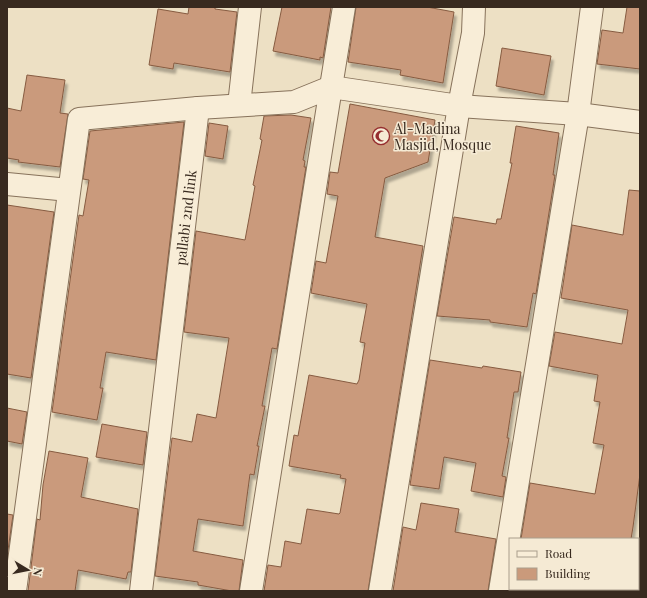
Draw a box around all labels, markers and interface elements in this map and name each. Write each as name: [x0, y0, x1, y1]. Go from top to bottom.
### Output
place label: Al-Madina Masjid, Mosque: [393, 119, 491, 154]
mosque icon: Al-Madina Masjid, Mosque: [371, 126, 391, 146]
street label: pallabi 2nd link: [170, 168, 200, 266]
legend: [509, 538, 639, 590]
text: Road: [545, 545, 572, 561]
north arrow: [8, 550, 48, 590]
text: Building: [545, 565, 591, 581]
text: N: [30, 567, 46, 577]

